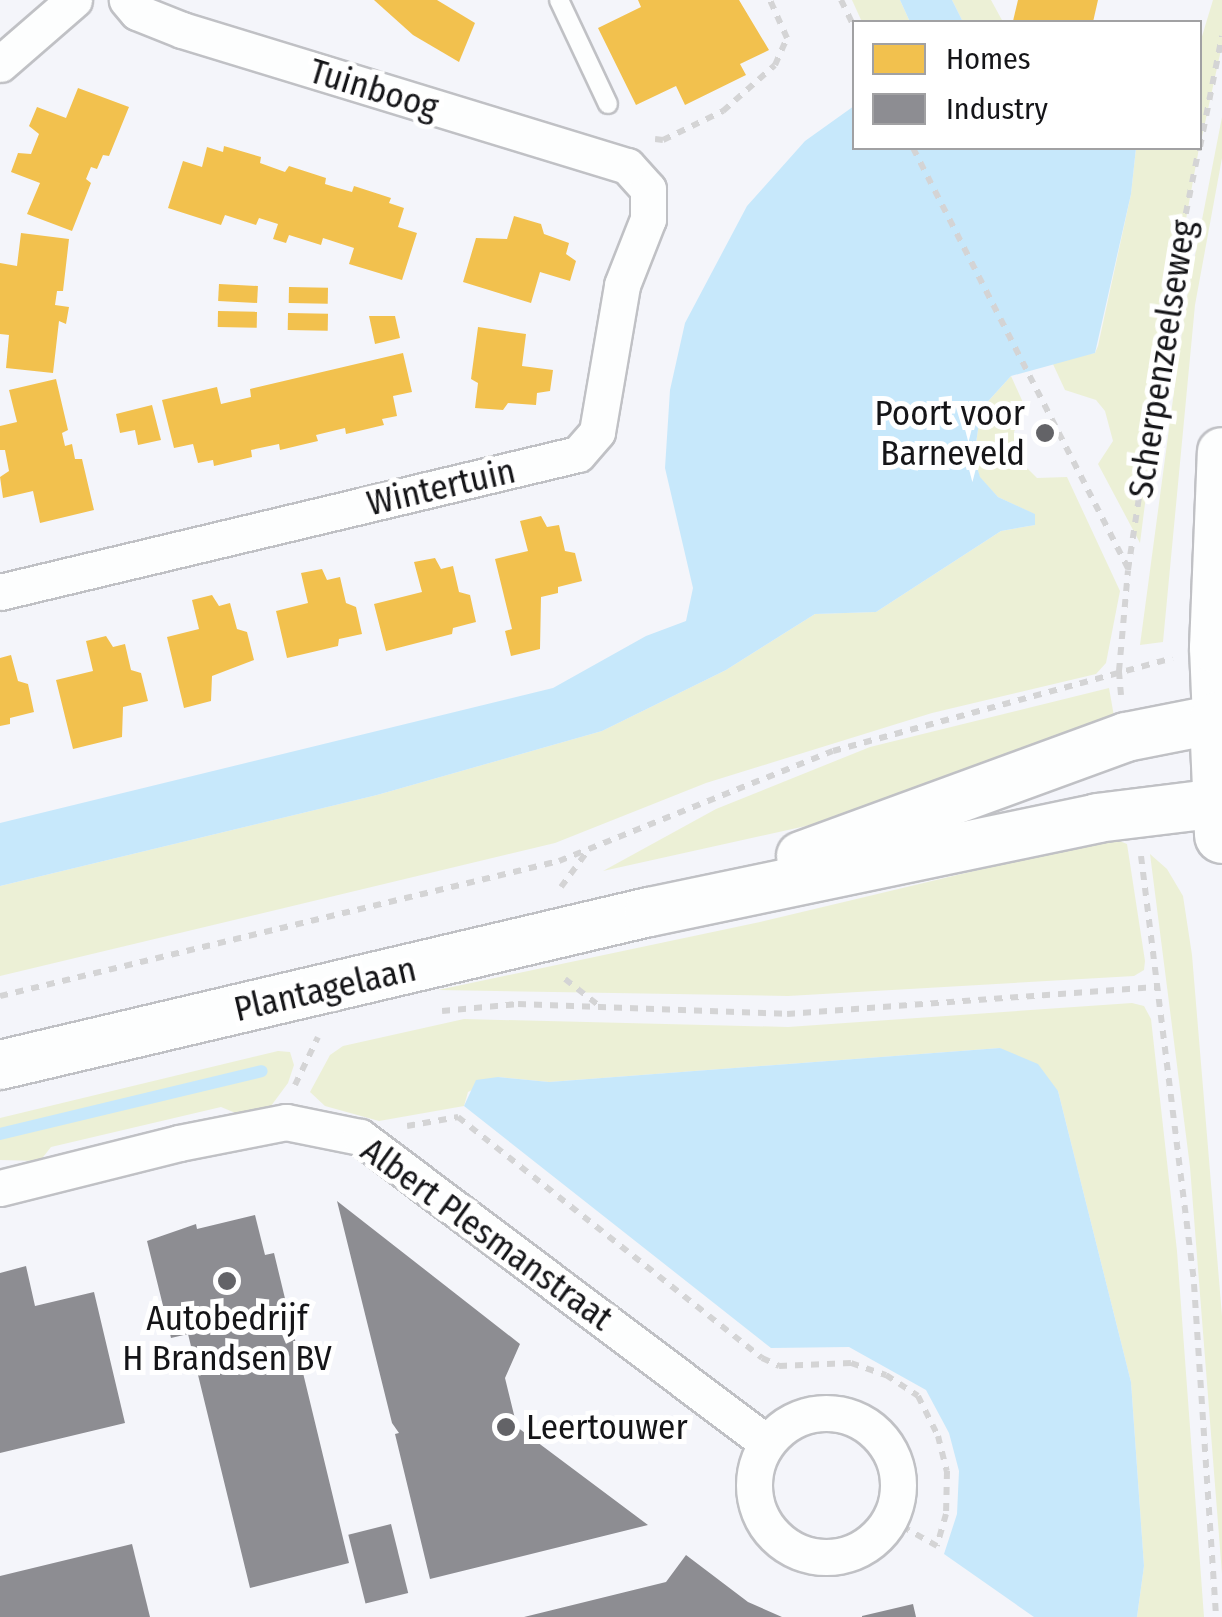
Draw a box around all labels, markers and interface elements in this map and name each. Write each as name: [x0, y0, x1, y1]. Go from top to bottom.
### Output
legend: [852, 20, 1202, 150]
text: Homes: [946, 41, 1031, 77]
street label: Tuinboog: [305, 50, 443, 128]
text: Industry: [946, 91, 1048, 127]
street label: Scherpenzeelseweg: [1119, 217, 1205, 501]
place label: Poort voor Barneveld: [875, 392, 1025, 474]
marker: Poort voor Barneveld: [1034, 422, 1056, 444]
street label: Wintertuin: [363, 450, 519, 524]
street label: Plantagelaan: [230, 948, 420, 1030]
street label: Albert Plesmanstraat: [353, 1129, 621, 1339]
marker: Autobedrijf H Brandsen BV: [216, 1270, 238, 1292]
place label: Autobedrijf H Brandsen BV: [122, 1297, 332, 1379]
place label: Leertouwer: [526, 1406, 688, 1448]
marker: Leertouwer: [495, 1416, 517, 1438]

